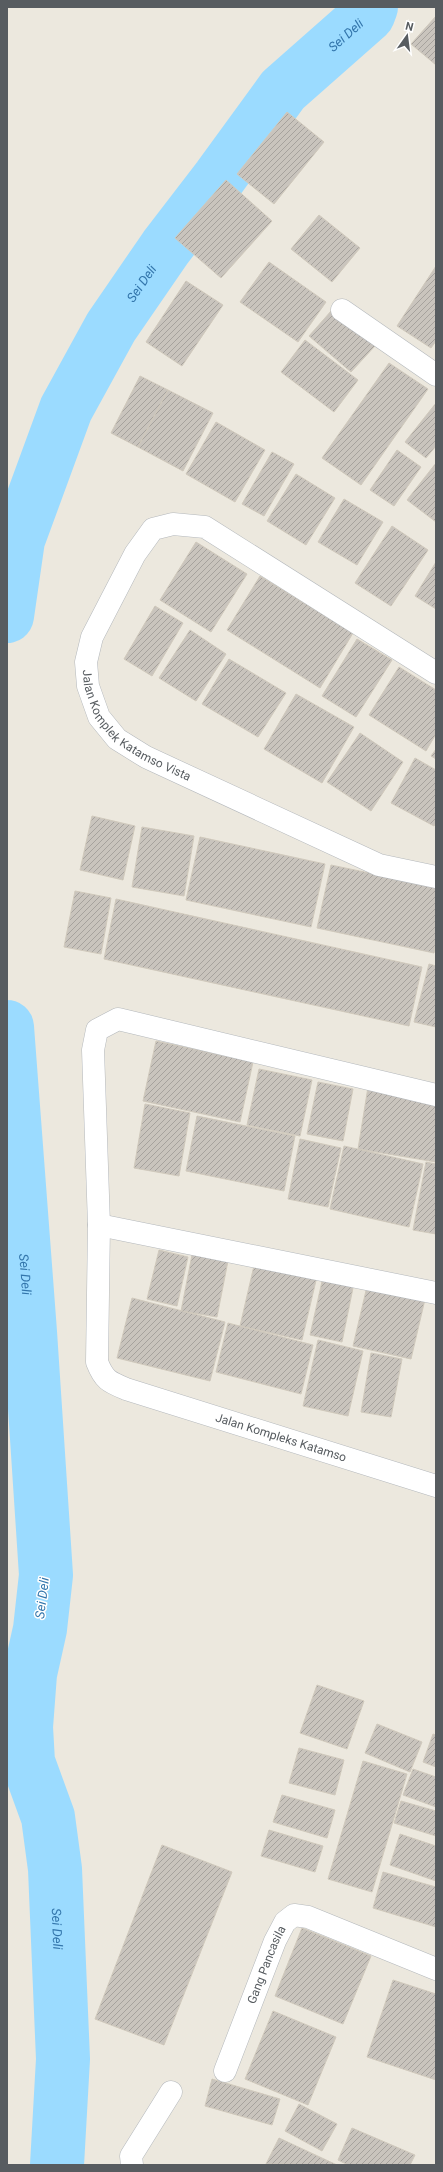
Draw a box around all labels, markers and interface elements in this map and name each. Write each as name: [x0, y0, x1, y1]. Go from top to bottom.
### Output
water label: Sei Deli: [325, 15, 367, 54]
north arrow: [387, 16, 427, 56]
text: N: [404, 20, 415, 34]
water label: Sei Deli: [123, 261, 160, 305]
street label: Jalan Komplek Katamso Vista: [80, 669, 193, 784]
water label: Sei Deli: [17, 1253, 35, 1297]
street label: Jalan Kompleks Katamso: [214, 1410, 348, 1465]
water label: Sei Deli: [32, 1576, 52, 1620]
water label: Sei Deli: [49, 1908, 66, 1951]
street label: Gang Pancasila: [244, 1923, 289, 2006]

